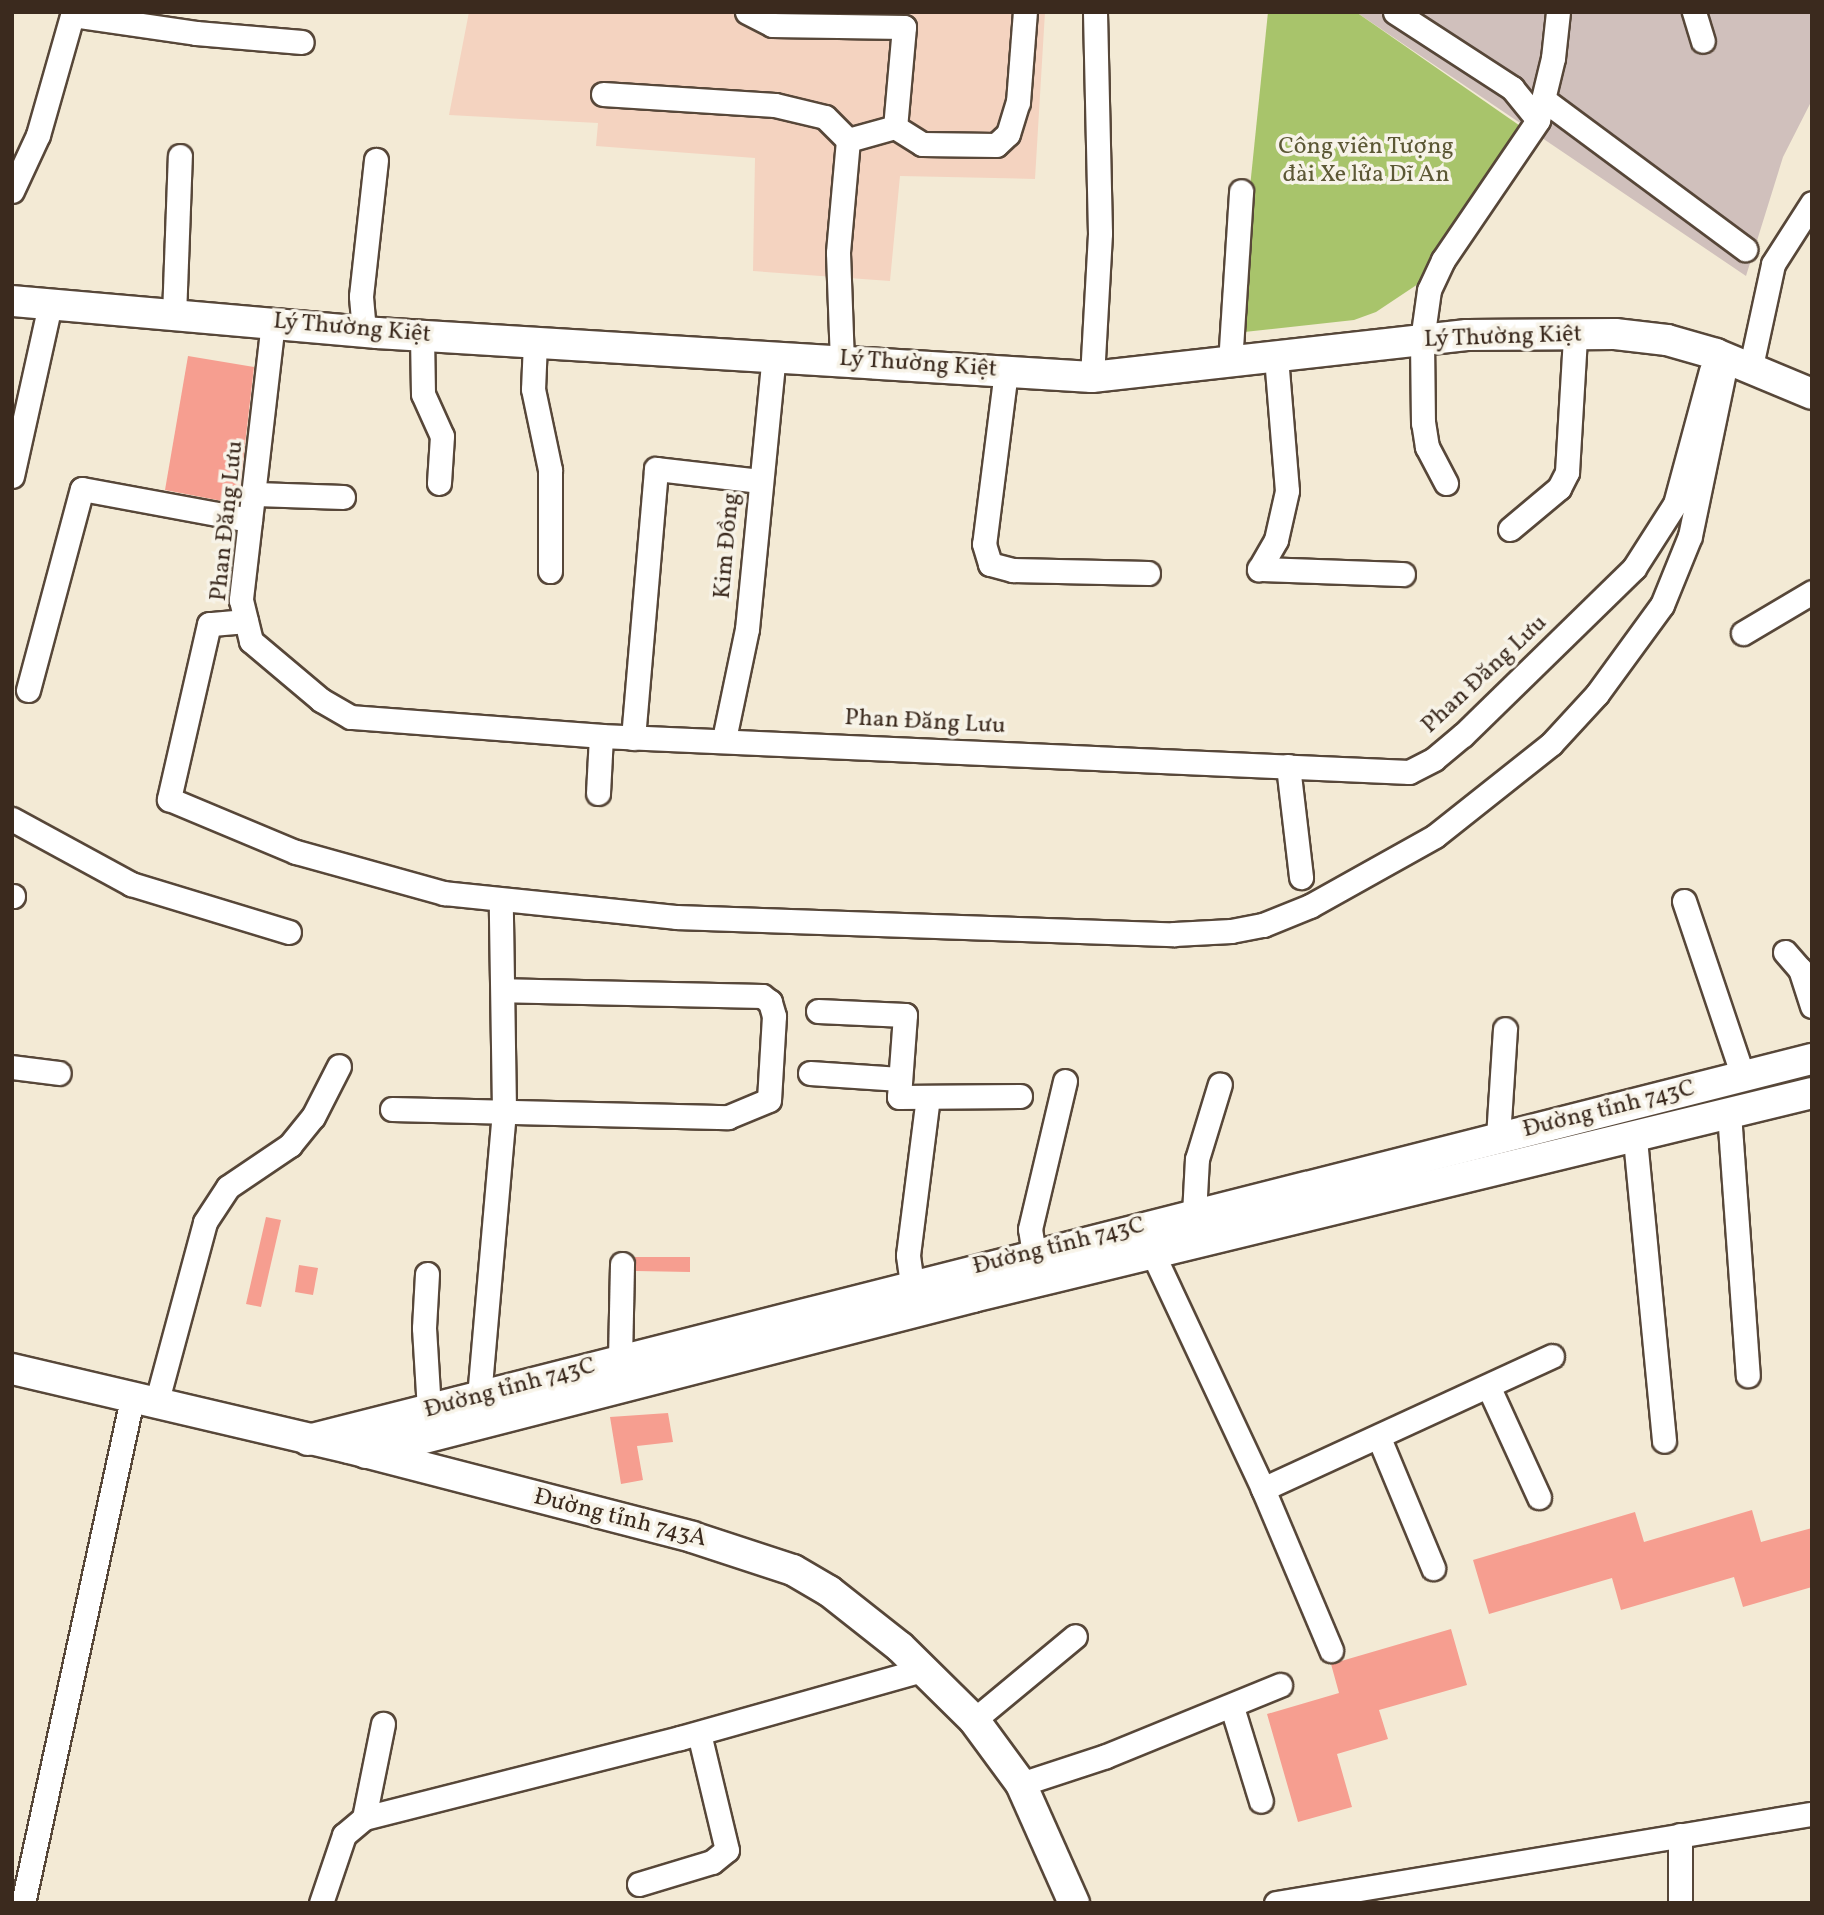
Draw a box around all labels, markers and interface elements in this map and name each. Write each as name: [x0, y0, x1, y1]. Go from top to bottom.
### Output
park label: Công viên Tượng đài Xe lửa Dĩ An: [1277, 134, 1455, 190]
street label: Lý Thường Kiệt: [271, 308, 433, 350]
street label: Lý Thường Kiệt: [1423, 321, 1583, 355]
street label: Lý Thường Kiệt: [837, 345, 999, 385]
street label: Phan Đăng Lưu: [205, 439, 251, 603]
street label: Kim Đồng: [709, 492, 747, 600]
street label: Phan Đăng Lưu: [1416, 610, 1554, 740]
street label: Phan Đăng Lưu: [844, 704, 1006, 742]
street label: Đường tỉnh 743C: [1520, 1075, 1698, 1145]
street label: Đường tỉnh 743C: [970, 1212, 1148, 1282]
street label: Đường tỉnh 743C: [421, 1352, 599, 1426]
street label: Đường tỉnh 743A: [530, 1484, 710, 1554]

